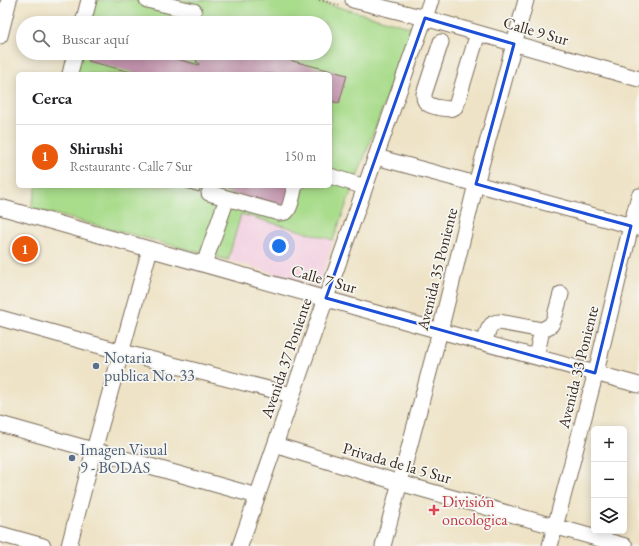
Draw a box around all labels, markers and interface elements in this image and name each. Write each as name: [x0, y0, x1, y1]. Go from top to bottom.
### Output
street label: Calle 9 Sur: [501, 12, 572, 51]
search box: [16, 16, 332, 60]
icon: search: [30, 27, 52, 49]
text: Buscar aquí: [62, 29, 129, 48]
text: Cerca: [32, 87, 72, 109]
text: Shirushi: [70, 139, 123, 158]
text: 1: [42, 148, 48, 165]
text: 150 m: [285, 148, 316, 165]
text: Restaurante · Calle 7 Sur: [70, 158, 192, 175]
street label: Avenida 35 Poniente: [411, 205, 462, 333]
pin: 1: [12, 234, 38, 264]
your location: [269, 236, 289, 256]
street label: Calle 7 Sur: [289, 260, 360, 299]
street label: Avenida 37 Poniente: [255, 295, 316, 422]
street label: Avenida 33 Poniente: [552, 303, 603, 431]
place label: Notaria publica No. 33: [104, 347, 195, 386]
marker: Notaria publica No. 33: [91, 361, 101, 371]
map controls: [591, 426, 627, 534]
button: +: [591, 426, 627, 462]
street label: Privada de la 5 Sur: [340, 437, 454, 489]
place label: Imagen Visual 9 - BODAS: [80, 439, 167, 478]
marker: Imagen Visual 9 - BODAS: [67, 453, 77, 463]
button: −: [591, 462, 627, 498]
place label: División oncologica: [442, 491, 508, 530]
button: layers: [591, 498, 627, 534]
marker: División oncologica: [429, 505, 439, 515]

